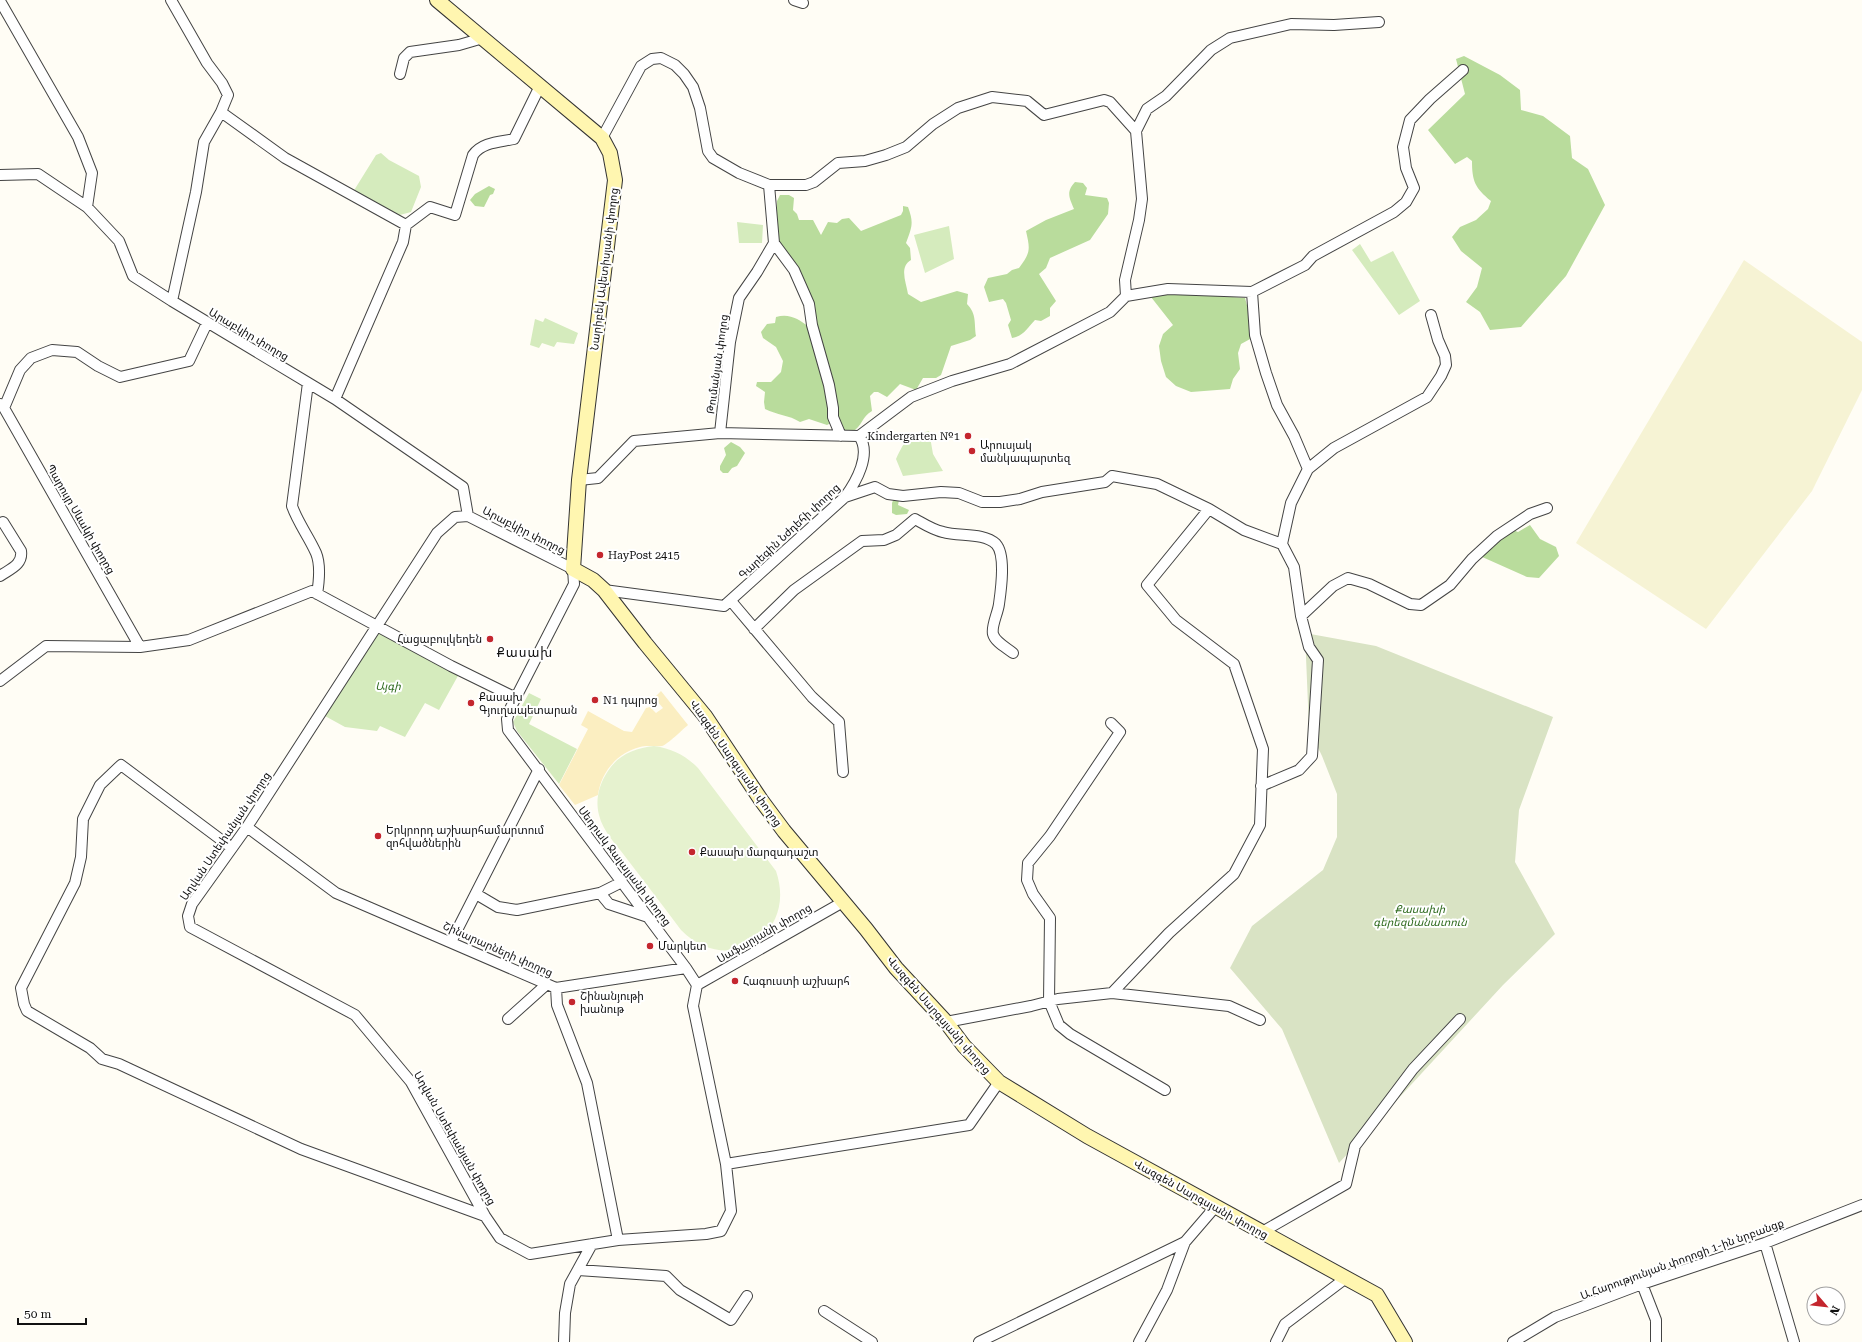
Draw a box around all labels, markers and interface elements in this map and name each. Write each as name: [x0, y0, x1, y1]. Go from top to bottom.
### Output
street label: Նարիբեկ Ավետիսյանի փողոց: [588, 187, 621, 351]
street label: Արաբկիր փողոց: [206, 305, 291, 363]
street label: Թումանյան փողոց: [704, 313, 731, 415]
place label: Kindergarten №1: [867, 430, 960, 443]
marker: Kindergarten №1: [963, 431, 973, 441]
place label: Արուսյակ մանկապարտեզ: [980, 439, 1072, 465]
marker: Արուսյակ մանկապարտեզ: [967, 446, 977, 456]
street label: Պարույր Սևակի փողոց: [44, 462, 117, 577]
street label: Գարեգին Նժդեհի փողոց: [736, 481, 843, 582]
street label: Արաբկիր փողոց: [480, 504, 567, 557]
place label: HayPost 2415: [608, 549, 680, 562]
marker: HayPost 2415: [595, 550, 605, 560]
place label: Հացաբուլկեղեն: [397, 633, 482, 646]
marker: Հացաբուլկեղեն: [485, 634, 495, 644]
district label: Քասախ: [497, 645, 553, 660]
park label: Այգի: [375, 680, 401, 693]
place label: Քասախ Գյուղապետարան: [479, 691, 577, 717]
place label: N1 դպրոց: [603, 694, 658, 707]
marker: N1 դպրոց: [590, 695, 600, 705]
street label: Վազգեն Սարգսյանի փողոց: [687, 697, 784, 829]
marker: Քասախ Գյուղապետարան: [466, 698, 476, 708]
street label: Աղվան Ստեփանյան փողոց: [177, 770, 273, 903]
street label: Սեդրակ Ջալալյանի փողոց: [575, 804, 674, 929]
place label: Երկրորդ աշխարհամարտում զոհվածներին: [386, 824, 545, 850]
marker: Երկրորդ աշխարհամարտում զոհվածներին: [373, 831, 383, 841]
place label: Քասախ մարզադաշտ: [700, 846, 819, 859]
marker: Քասախ մարզադաշտ: [687, 847, 697, 857]
street label: Սաֆարյանի փողոց: [715, 901, 814, 966]
park label: Քասախի գերեզմանատուն: [1373, 903, 1467, 929]
street label: Շինարարների փողոց: [441, 919, 555, 980]
place label: Մարկետ: [658, 940, 707, 953]
marker: Մարկետ: [645, 941, 655, 951]
street label: Վազգեն Սարգսյանի փողոց: [884, 954, 993, 1077]
place label: Հագուստի աշխարհ: [743, 975, 850, 988]
marker: Հագուստի աշխարհ: [730, 976, 740, 986]
place label: Շինանյութի խանութ: [580, 990, 644, 1016]
marker: Շինանյութի խանութ: [567, 997, 577, 1007]
street label: Աղվան Ստեփանյան փողոց: [411, 1069, 498, 1207]
street label: Վազգեն Սարգսյանի փողոց: [1131, 1157, 1270, 1242]
street label: Ա.Հարությունյան փողոցի 1-ին նրբանցք: [1579, 1216, 1786, 1302]
north arrow: [1806, 1286, 1846, 1326]
scale bar: [18, 1300, 86, 1326]
text: N: [1826, 1304, 1842, 1318]
text: 50 m: [24, 1307, 51, 1321]

